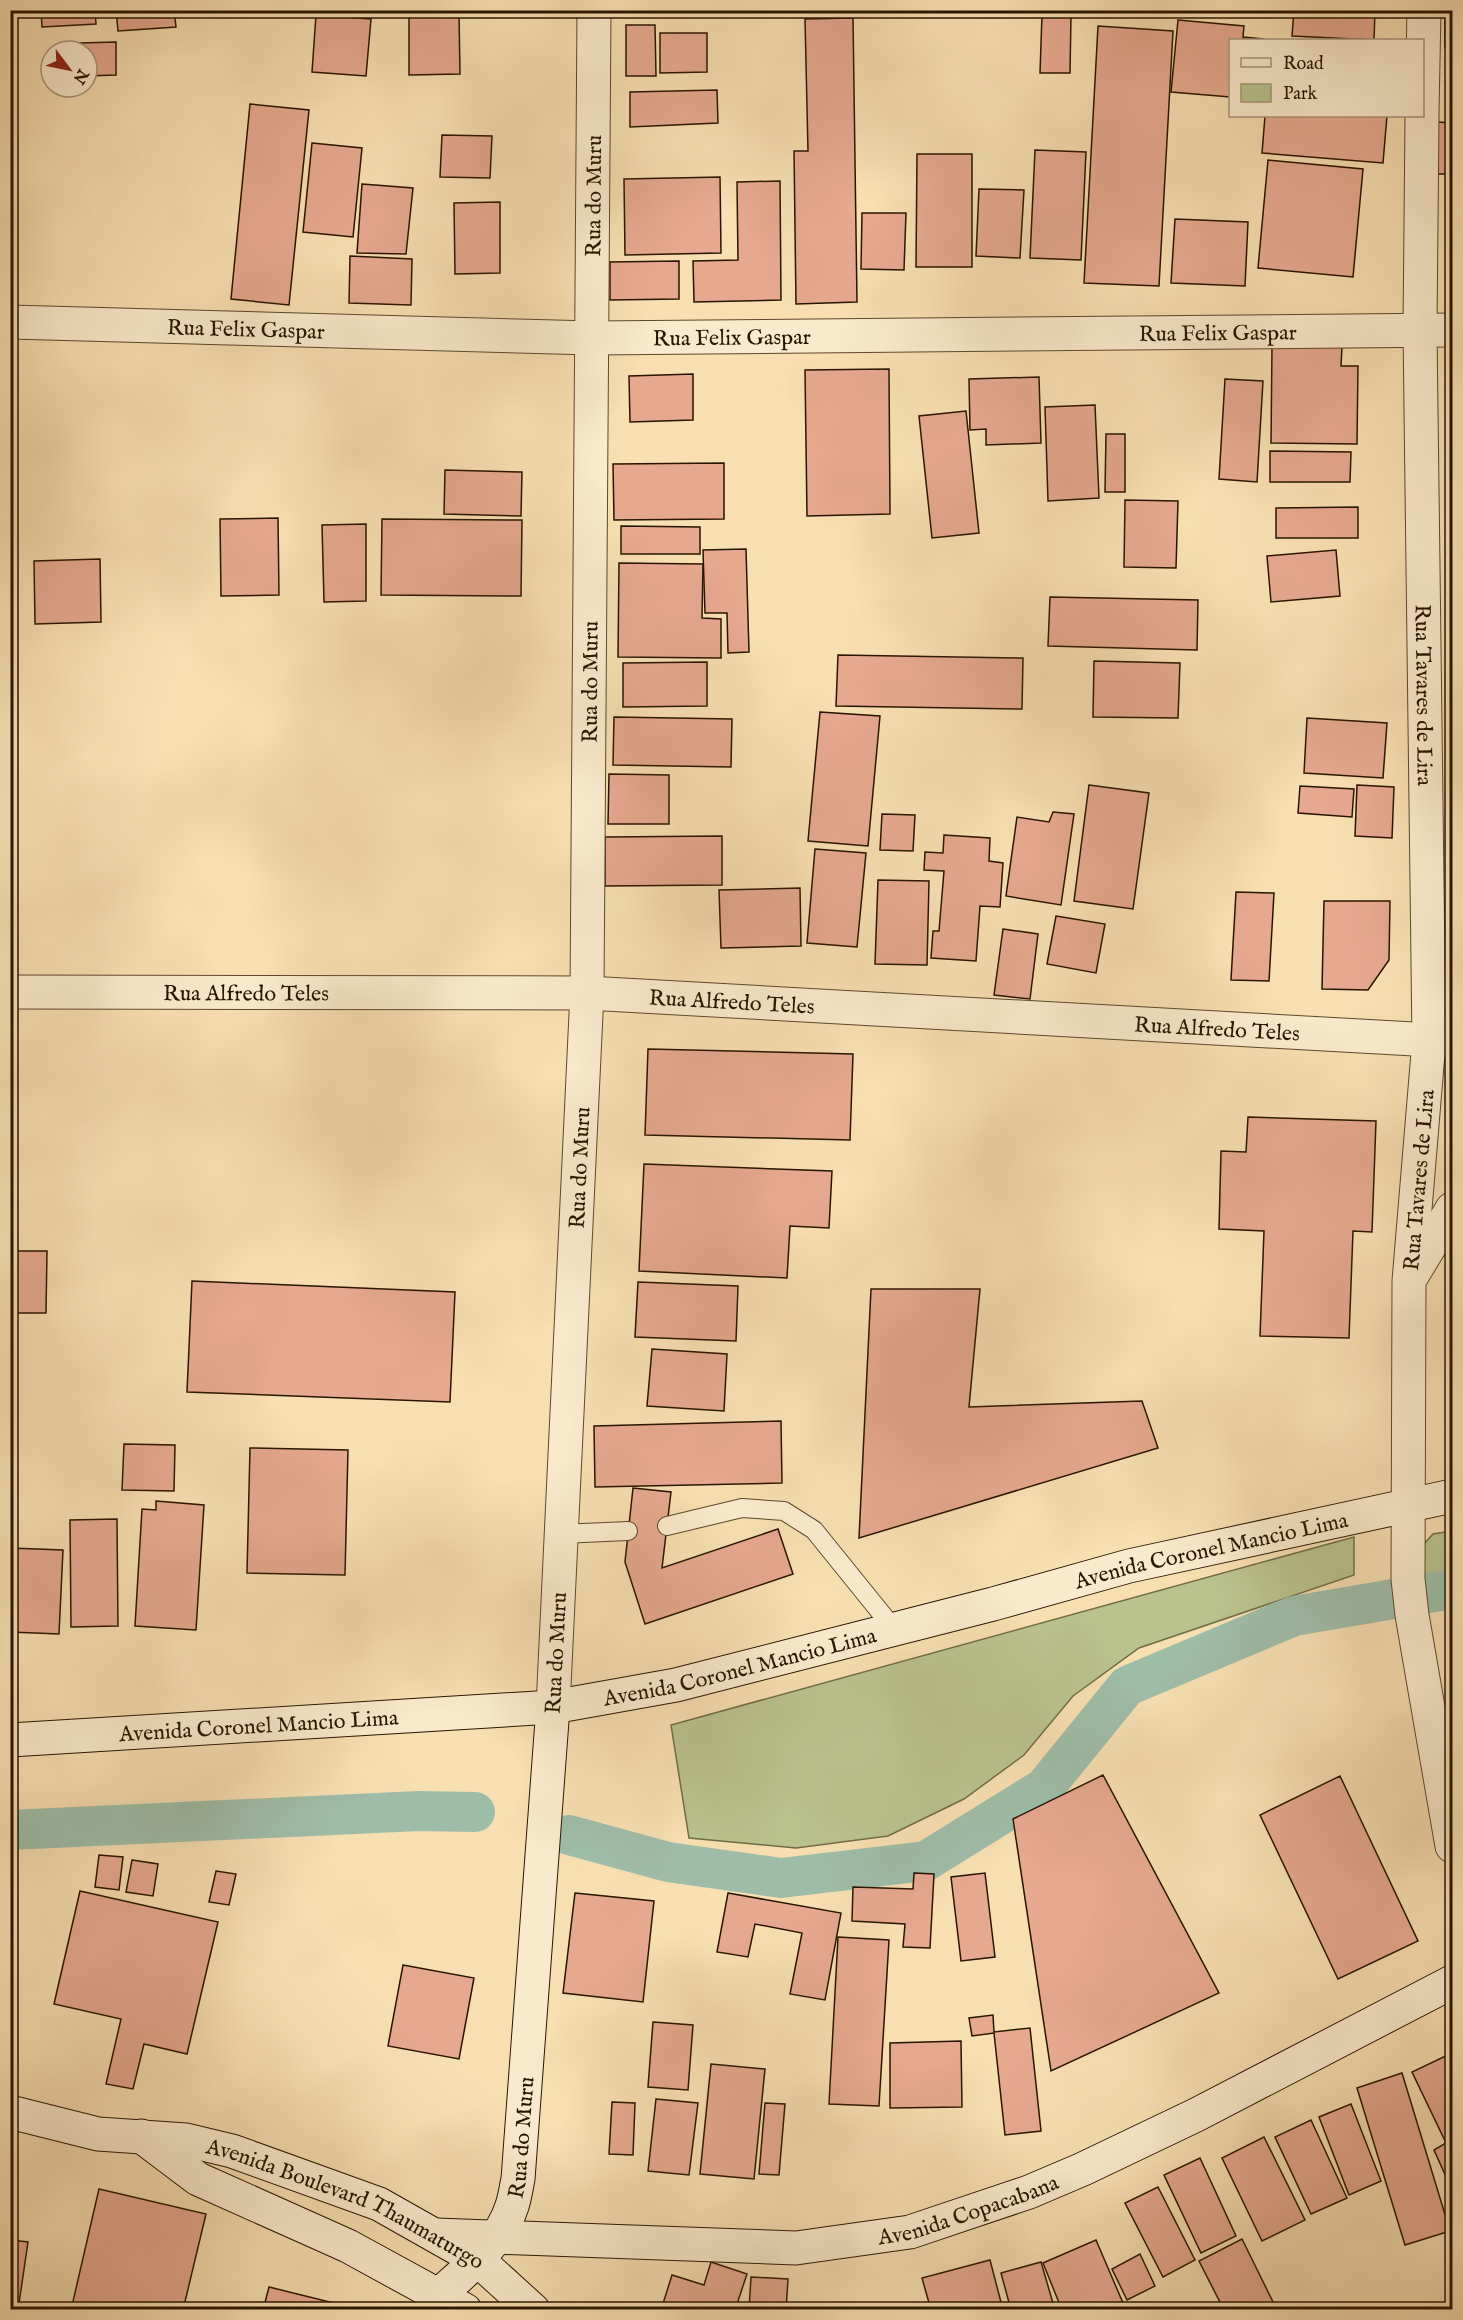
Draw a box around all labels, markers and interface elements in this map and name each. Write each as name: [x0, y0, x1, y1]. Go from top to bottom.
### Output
north arrow: [39, 39, 99, 99]
legend: [1229, 39, 1424, 117]
text: Road: [1283, 53, 1324, 76]
text: N: [68, 64, 93, 87]
text: Park: [1283, 83, 1318, 106]
street label: Rua do Muru: [580, 135, 609, 257]
street label: Rua Felix Gaspar: [166, 314, 325, 347]
street label: Rua Felix Gaspar: [1139, 319, 1297, 349]
street label: Rua Felix Gaspar: [653, 324, 811, 353]
street label: Rua Tavares de Lira: [1407, 604, 1438, 787]
street label: Rua do Muru: [577, 621, 606, 743]
street label: Rua Alfredo Teles: [163, 980, 329, 1009]
street label: Rua Alfredo Teles: [648, 984, 815, 1022]
street label: Rua Alfredo Teles: [1133, 1011, 1301, 1049]
street label: Rua Tavares de Lira: [1398, 1088, 1442, 1272]
street label: Rua do Muru: [564, 1106, 598, 1229]
street label: Avenida Coronel Mancio Lima: [1071, 1507, 1351, 1597]
street label: Rua do Muru: [540, 1591, 574, 1715]
street label: Avenida Coronel Mancio Lima: [600, 1622, 880, 1714]
street label: Avenida Coronel Mancio Lima: [117, 1704, 400, 1749]
street label: Rua do Muru: [503, 2076, 542, 2201]
street label: Avenida Boulevard Thaumaturgo: [202, 2133, 489, 2277]
street label: Avenida Copacabana: [875, 2169, 1064, 2253]

